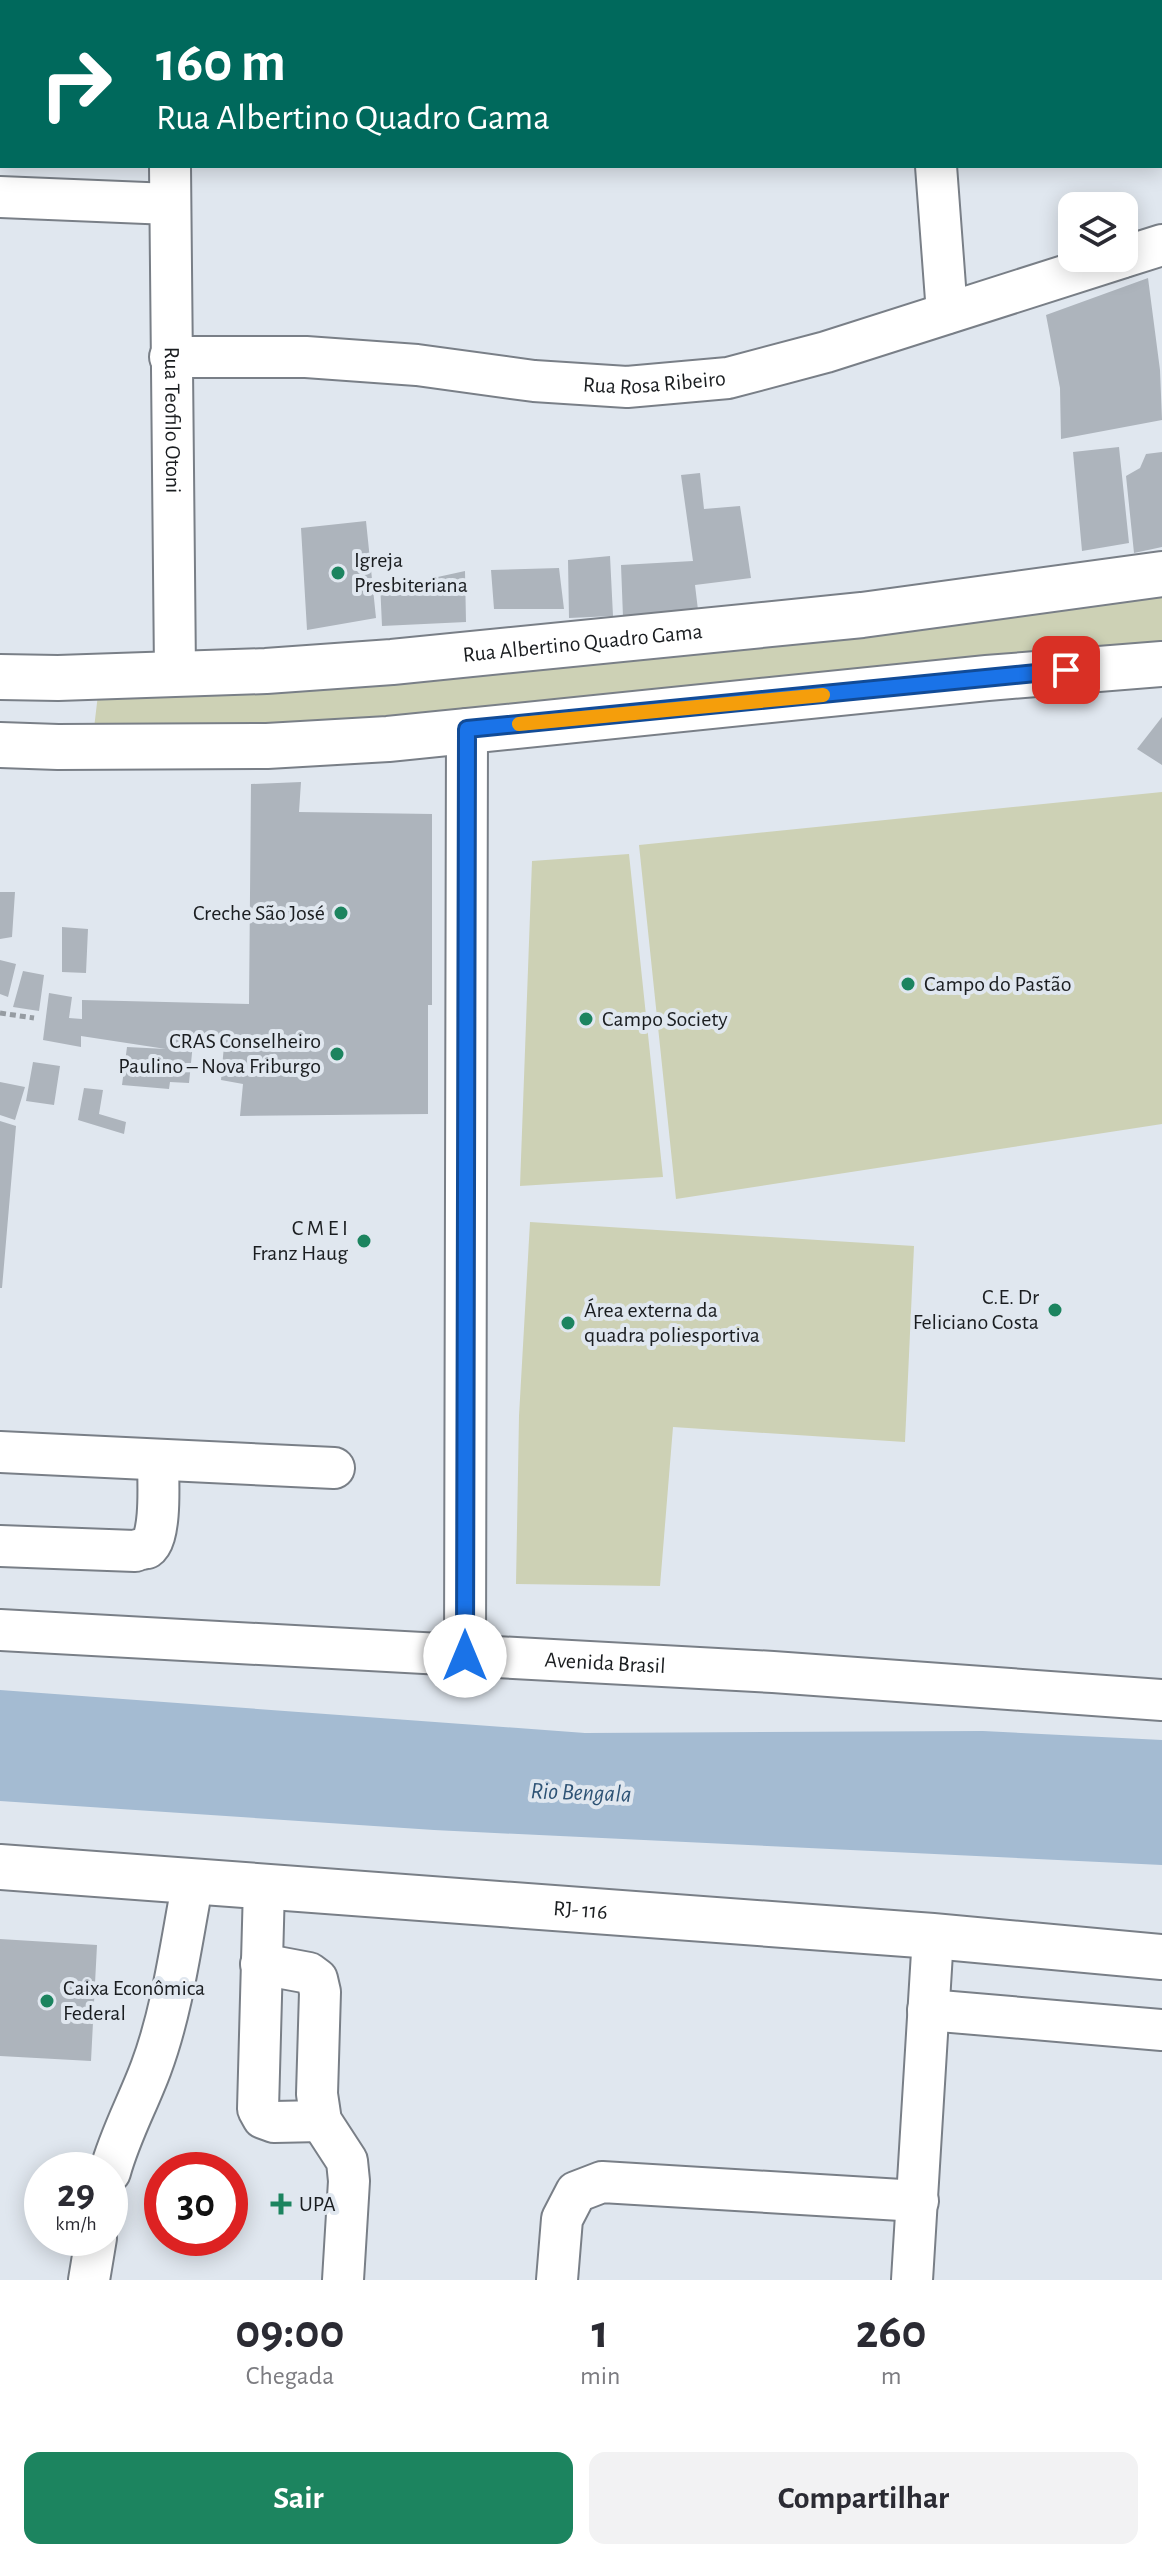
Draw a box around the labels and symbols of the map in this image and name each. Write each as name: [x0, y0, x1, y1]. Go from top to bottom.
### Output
street label: Rua Teofilo Otoni: [161, 346, 184, 493]
street label: Rua Rosa Ribeiro: [582, 367, 727, 398]
place label: Igreja Presbiteriana: [354, 549, 468, 596]
marker: Igreja Presbiteriana: [329, 564, 347, 582]
street label: Rua Albertino Quadro Gama: [462, 620, 704, 666]
pin: [1032, 636, 1100, 704]
place label: Creche São José: [193, 902, 325, 924]
marker: Creche São José: [332, 904, 350, 922]
place label: Campo do Pastão: [924, 973, 1072, 995]
marker: Campo do Pastão: [899, 975, 917, 993]
place label: Campo Society: [602, 1008, 728, 1030]
marker: Campo Society: [577, 1010, 595, 1028]
place label: CRAS Conselheiro Paulino – Nova Friburgo: [118, 1030, 321, 1077]
marker: CRAS Conselheiro Paulino – Nova Friburgo: [328, 1045, 346, 1063]
place label: C M E I Franz Haug: [252, 1217, 348, 1264]
marker: C M E I Franz Haug: [355, 1232, 373, 1250]
place label: C.E. Dr Feliciano Costa: [913, 1286, 1039, 1333]
place label: Área externa da quadra poliesportiva: [584, 1298, 760, 1346]
marker: C.E. Dr Feliciano Costa: [1046, 1301, 1064, 1319]
marker: Área externa da quadra poliesportiva: [559, 1314, 577, 1332]
position arrow: [423, 1614, 507, 1698]
street label: Avenida Brasil: [544, 1649, 666, 1677]
water label: Rio Bengala: [530, 1779, 632, 1807]
street label: RJ- 116: [553, 1897, 608, 1923]
place label: Caixa Econômica Federal: [63, 1977, 205, 2024]
marker: Caixa Econômica Federal: [38, 1992, 56, 2010]
speed limit sign: 30: [144, 2152, 248, 2256]
marker: UPA: [270, 2193, 292, 2215]
place label: UPA: [299, 2193, 336, 2215]

